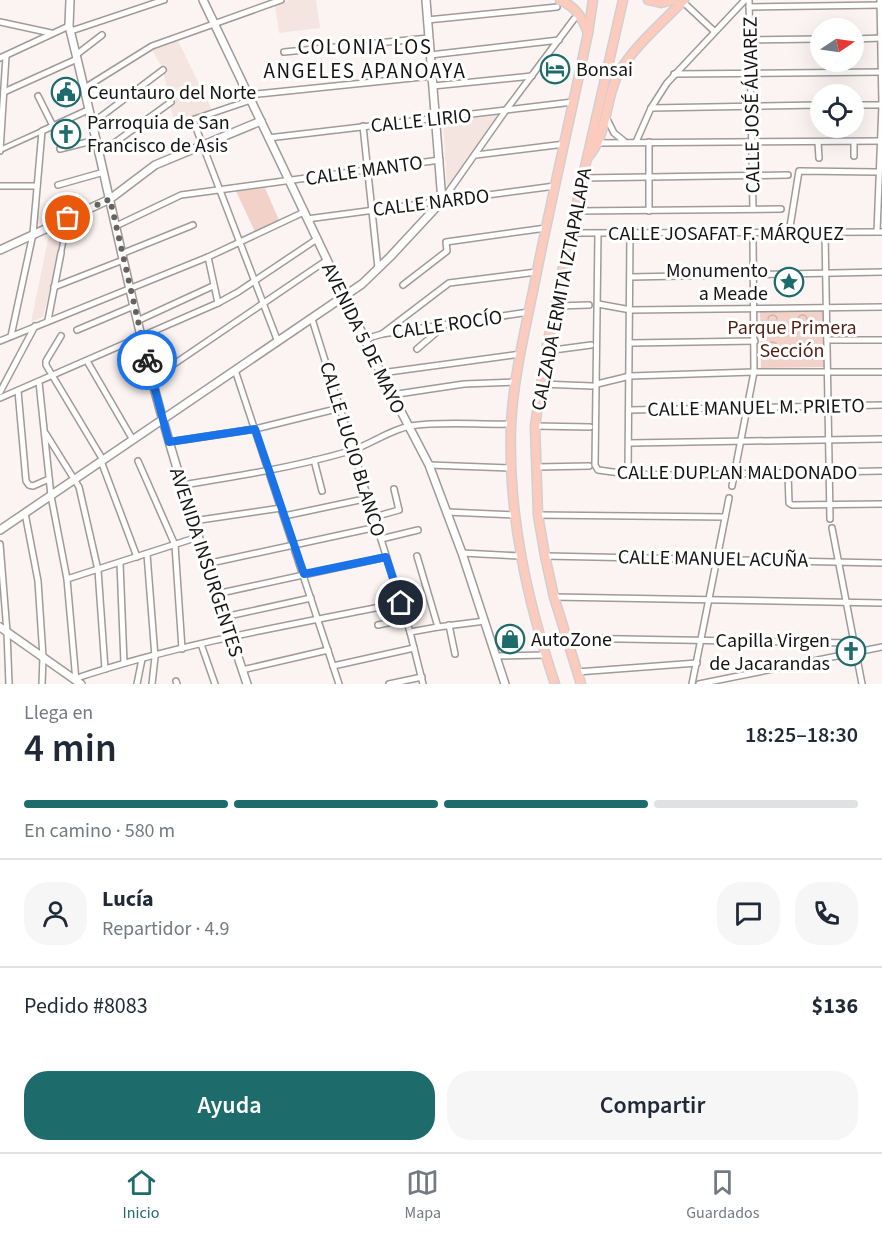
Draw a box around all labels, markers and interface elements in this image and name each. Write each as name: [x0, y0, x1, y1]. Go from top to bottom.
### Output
street label: CALLE JOSÉ ÁLVAREZ: [736, 16, 768, 194]
north arrow: [810, 18, 864, 72]
map controls: [810, 18, 864, 138]
district label: COLONIA LOS ANGELES APANOAYA: [264, 32, 466, 86]
hotel icon: Bonsai: [539, 53, 571, 85]
place label: Bonsai: [576, 56, 633, 84]
public building icon: Ceuntauro del Norte: [50, 76, 82, 108]
place label: Ceuntauro del Norte: [87, 79, 256, 107]
button: locate: [810, 84, 864, 138]
street label: CALLE LIRIO: [369, 102, 473, 140]
place label: Parroquia de San Francisco de Asis: [87, 109, 230, 160]
church icon: Parroquia de San Francisco de Asis: [50, 118, 82, 150]
street label: CALLE MANTO: [304, 149, 425, 193]
street label: CALZADA ERMITA IZTAPALAPA: [525, 165, 599, 413]
street label: CALLE NARDO: [371, 182, 491, 224]
pin: [42, 192, 93, 243]
icon: bag: [51, 201, 84, 234]
street label: CALLE JOSAFAT F. MÁRQUEZ: [608, 220, 844, 248]
place label: Monumento a Meade: [666, 257, 768, 308]
street label: AVENIDA 5 DE MAYO: [314, 258, 412, 419]
place icon: Monumento a Meade: [773, 266, 805, 298]
street label: CALLE ROCÍO: [390, 303, 504, 347]
park label: Parque Primera Sección: [727, 314, 857, 365]
courier: [117, 330, 177, 390]
icon: bike: [131, 344, 164, 377]
street label: CALLE LUCIO BLANCO: [312, 358, 392, 540]
street label: CALLE MANUEL M. PRIETO: [647, 392, 865, 424]
street label: CALLE DUPLAN MALDONADO: [617, 459, 857, 487]
street label: AVENIDA INSURGENTES: [162, 464, 250, 661]
street label: CALLE MANUEL ACUÑA: [618, 543, 808, 575]
pin: [375, 577, 426, 628]
icon: home: [384, 586, 417, 619]
shop icon: AutoZone: [494, 623, 526, 655]
place label: AutoZone: [531, 626, 612, 654]
place label: Capilla Virgen de Jacarandas: [709, 627, 830, 678]
church icon: Capilla Virgen de Jacarandas: [835, 635, 867, 667]
text: Llega en: [24, 699, 93, 727]
text: 18:25–18:30: [745, 719, 858, 751]
text: 4 min: [24, 721, 117, 777]
text: En camino · 580 m: [24, 817, 175, 845]
button: person: [24, 882, 87, 945]
button: chat: [717, 882, 780, 945]
button: phone: [795, 882, 858, 945]
text: Lucía: [102, 883, 154, 915]
text: Repartidor · 4.9: [102, 915, 229, 943]
text: Pedido #8083: [24, 990, 148, 1022]
text: $136: [812, 990, 858, 1022]
button: Ayuda: [24, 1071, 435, 1140]
button: Compartir: [447, 1071, 858, 1140]
tab: Inicio: [123, 1166, 159, 1224]
tab: Mapa: [405, 1166, 441, 1224]
tab: Guardados: [686, 1166, 759, 1224]

